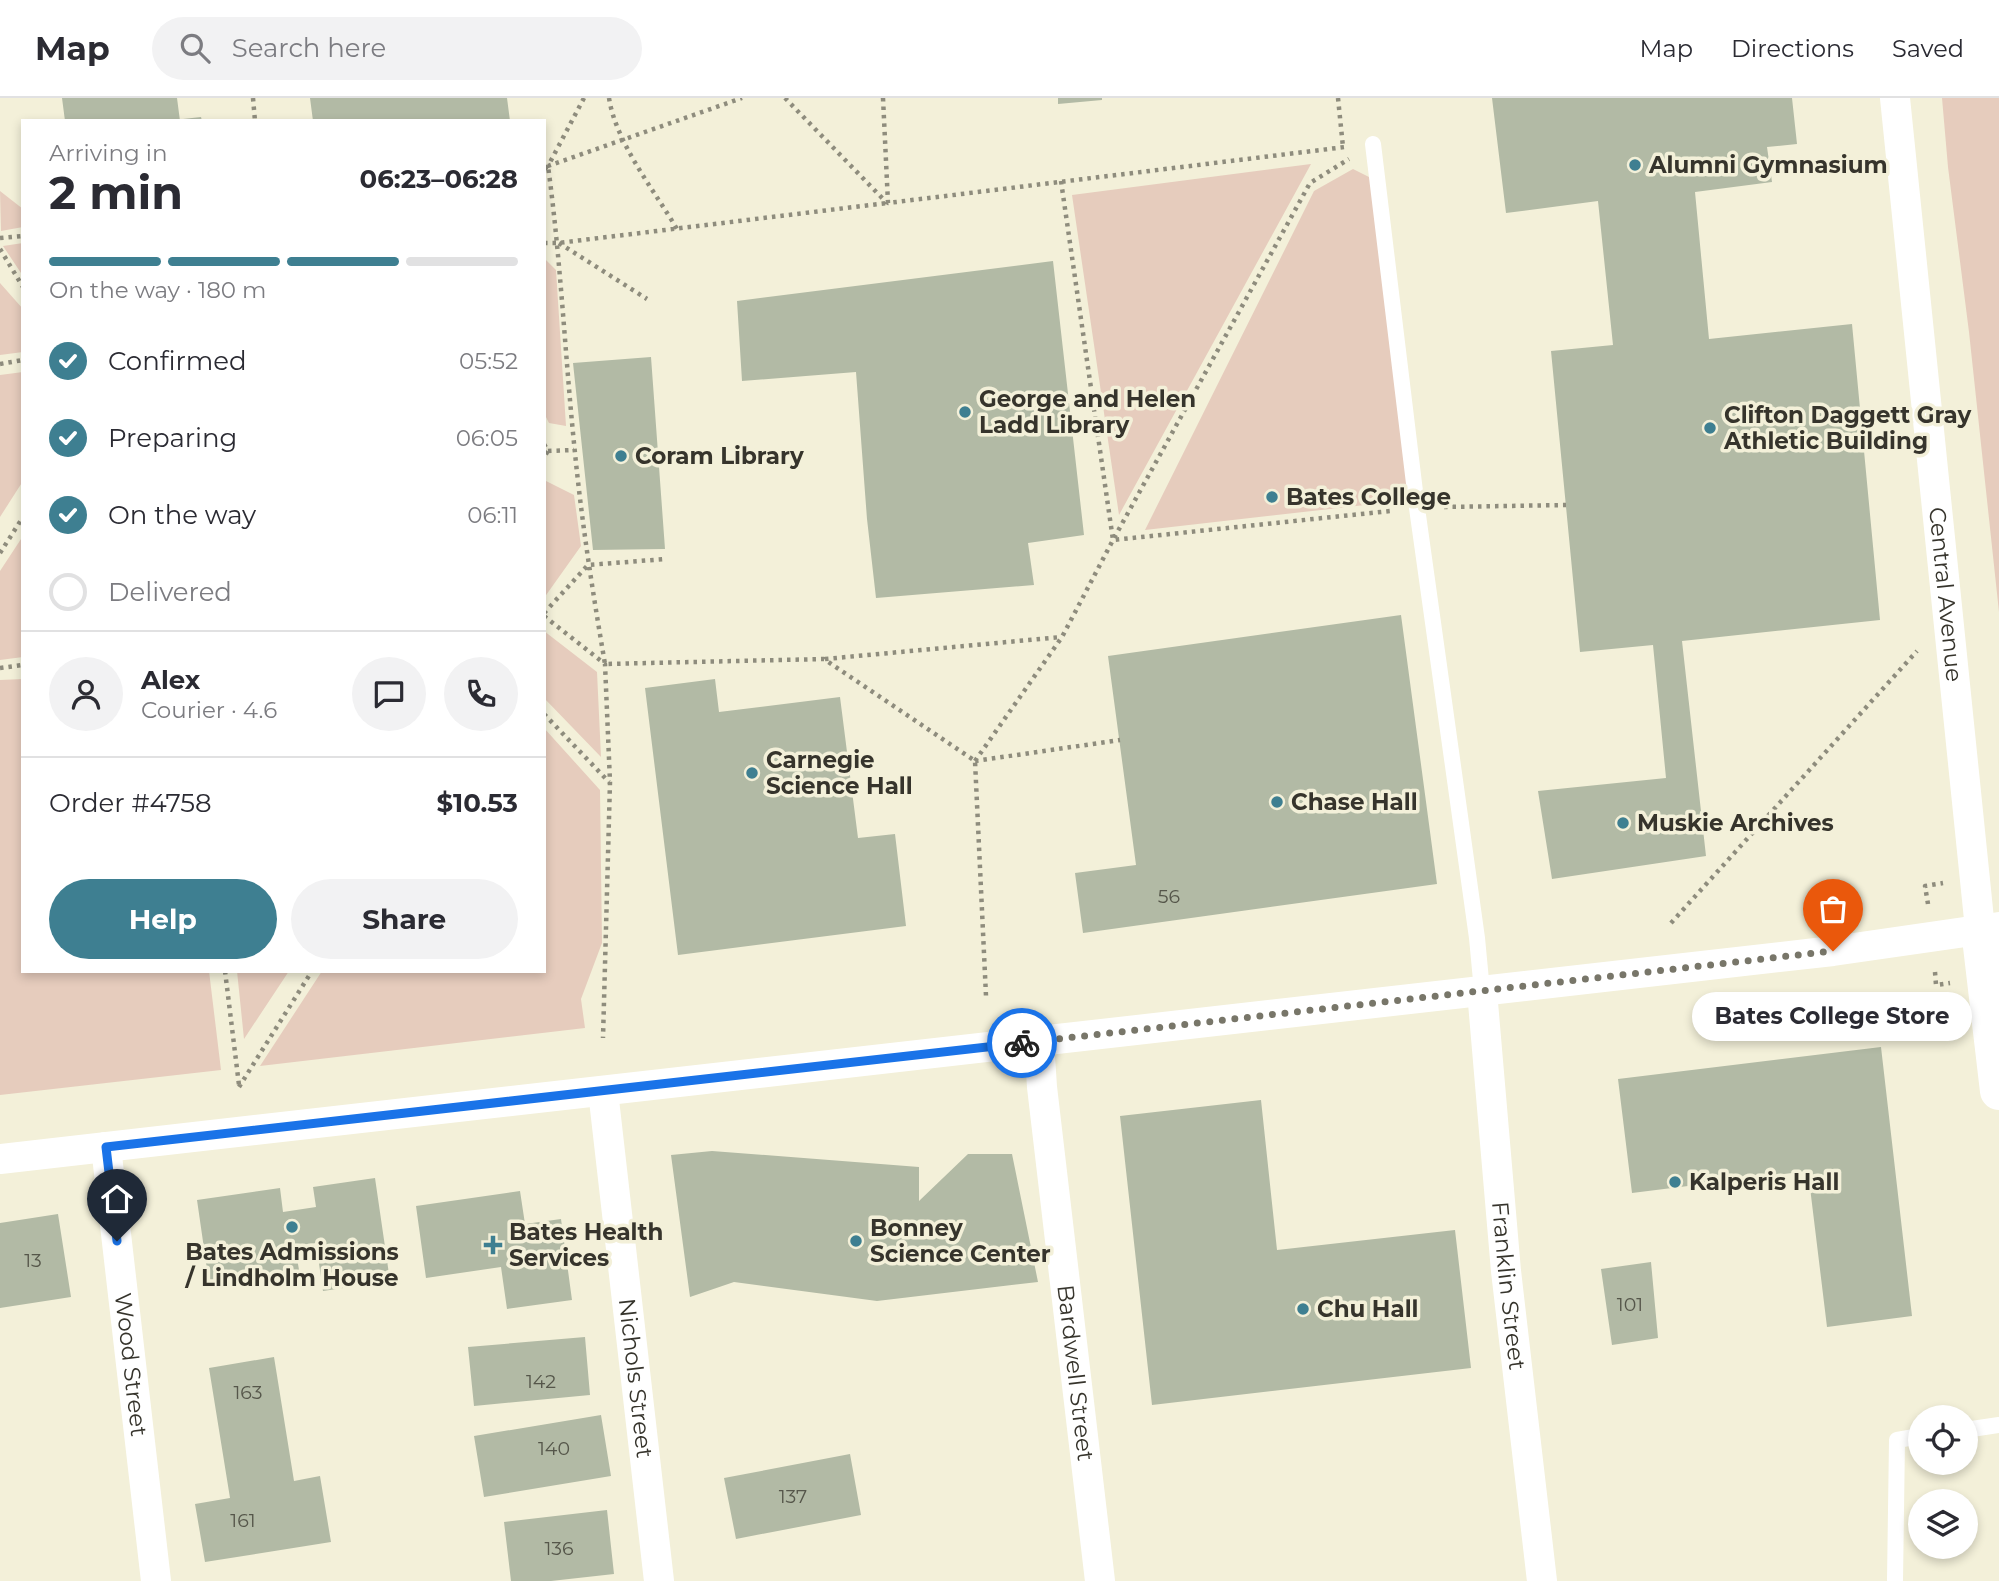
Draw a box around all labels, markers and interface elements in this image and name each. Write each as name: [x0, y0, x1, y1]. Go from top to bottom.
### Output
search box: [152, 17, 642, 80]
text: Map: [35, 28, 110, 68]
icon: search: [176, 29, 214, 67]
text: Search here: [232, 32, 386, 64]
text: Map: [1640, 34, 1693, 63]
text: Directions: [1731, 34, 1854, 63]
text: Saved: [1892, 34, 1964, 63]
text: Arriving in: [49, 139, 168, 167]
place label: Alumni Gymnasium: [1648, 151, 1888, 179]
marker: Alumni Gymnasium: [1627, 157, 1643, 173]
text: 06:23–06:28: [360, 163, 518, 195]
text: 2 min: [49, 164, 183, 221]
text: On the way · 180 m: [49, 276, 267, 304]
icon: check: [49, 342, 87, 380]
text: Confirmed: [108, 345, 247, 377]
text: 05:52: [459, 347, 518, 375]
place label: George and Helen Ladd Library: [979, 385, 1196, 439]
place label: Clifton Daggett Gray Athletic Building: [1723, 401, 1971, 455]
marker: George and Helen Ladd Library: [957, 404, 973, 420]
icon: check: [49, 419, 87, 457]
marker: Clifton Daggett Gray Athletic Building: [1702, 420, 1718, 436]
text: Preparing: [108, 422, 237, 454]
text: 06:05: [456, 424, 518, 452]
place label: Coram Library: [635, 442, 804, 470]
marker: Coram Library: [613, 448, 629, 464]
place label: Bates College: [1286, 483, 1451, 511]
marker: Bates College: [1264, 489, 1280, 505]
icon: check: [49, 496, 87, 534]
text: On the way: [108, 499, 256, 531]
text: 06:11: [467, 501, 518, 529]
street label: Central Avenue: [1923, 506, 1969, 683]
text: Delivered: [108, 576, 232, 608]
button: person: [49, 657, 123, 731]
button: chat: [352, 657, 426, 731]
button: phone: [444, 657, 518, 731]
text: Alex: [141, 664, 200, 696]
text: Courier · 4.6: [141, 696, 277, 724]
place label: Carnegie Science Hall: [766, 746, 913, 800]
marker: Carnegie Science Hall: [744, 765, 760, 781]
text: Order #4758: [49, 787, 212, 819]
text: $10.53: [437, 787, 518, 819]
place label: Chase Hall: [1291, 788, 1418, 816]
marker: Chase Hall: [1269, 794, 1285, 810]
place label: Muskie Archives: [1637, 809, 1834, 837]
marker: Muskie Archives: [1615, 815, 1631, 831]
button: Help: [49, 879, 277, 959]
button: Share: [291, 879, 518, 959]
pin: [1803, 879, 1863, 951]
house number: 56: [1158, 885, 1180, 908]
icon: bag: [1814, 890, 1852, 928]
callout: Bates College Store: [1693, 993, 1973, 1042]
text: Bates College Store: [1715, 1002, 1950, 1030]
courier: [987, 1008, 1057, 1078]
icon: bike: [1003, 1024, 1041, 1062]
place label: Kalperis Hall: [1689, 1168, 1839, 1196]
pin: [87, 1169, 147, 1241]
marker: Kalperis Hall: [1667, 1174, 1683, 1190]
icon: home: [98, 1180, 136, 1218]
street label: Franklin Street: [1486, 1200, 1531, 1371]
place label: Bonney Science Center: [870, 1214, 1051, 1268]
place label: Bates Health Services: [509, 1218, 663, 1272]
marker: Bates Admissions / Lindholm House: [284, 1219, 300, 1235]
marker: Bonney Science Center: [848, 1233, 864, 1249]
marker: Bates Health Services: [483, 1235, 503, 1255]
place label: Bates Admissions / Lindholm House: [184, 1238, 399, 1292]
house number: 13: [24, 1249, 42, 1272]
street label: Bardwell Street: [1051, 1283, 1100, 1463]
street label: Wood Street: [109, 1291, 153, 1438]
house number: 101: [1617, 1293, 1643, 1316]
place label: Chu Hall: [1317, 1295, 1418, 1323]
street label: Nichols Street: [613, 1297, 659, 1460]
marker: Chu Hall: [1295, 1301, 1311, 1317]
house number: 142: [526, 1370, 556, 1393]
house number: 163: [233, 1381, 263, 1404]
map controls: [1908, 1405, 1978, 1559]
button: locate: [1908, 1405, 1978, 1475]
house number: 140: [538, 1437, 570, 1460]
house number: 137: [779, 1485, 807, 1508]
button: layers: [1908, 1489, 1978, 1559]
house number: 161: [230, 1509, 256, 1532]
house number: 136: [544, 1537, 574, 1560]

